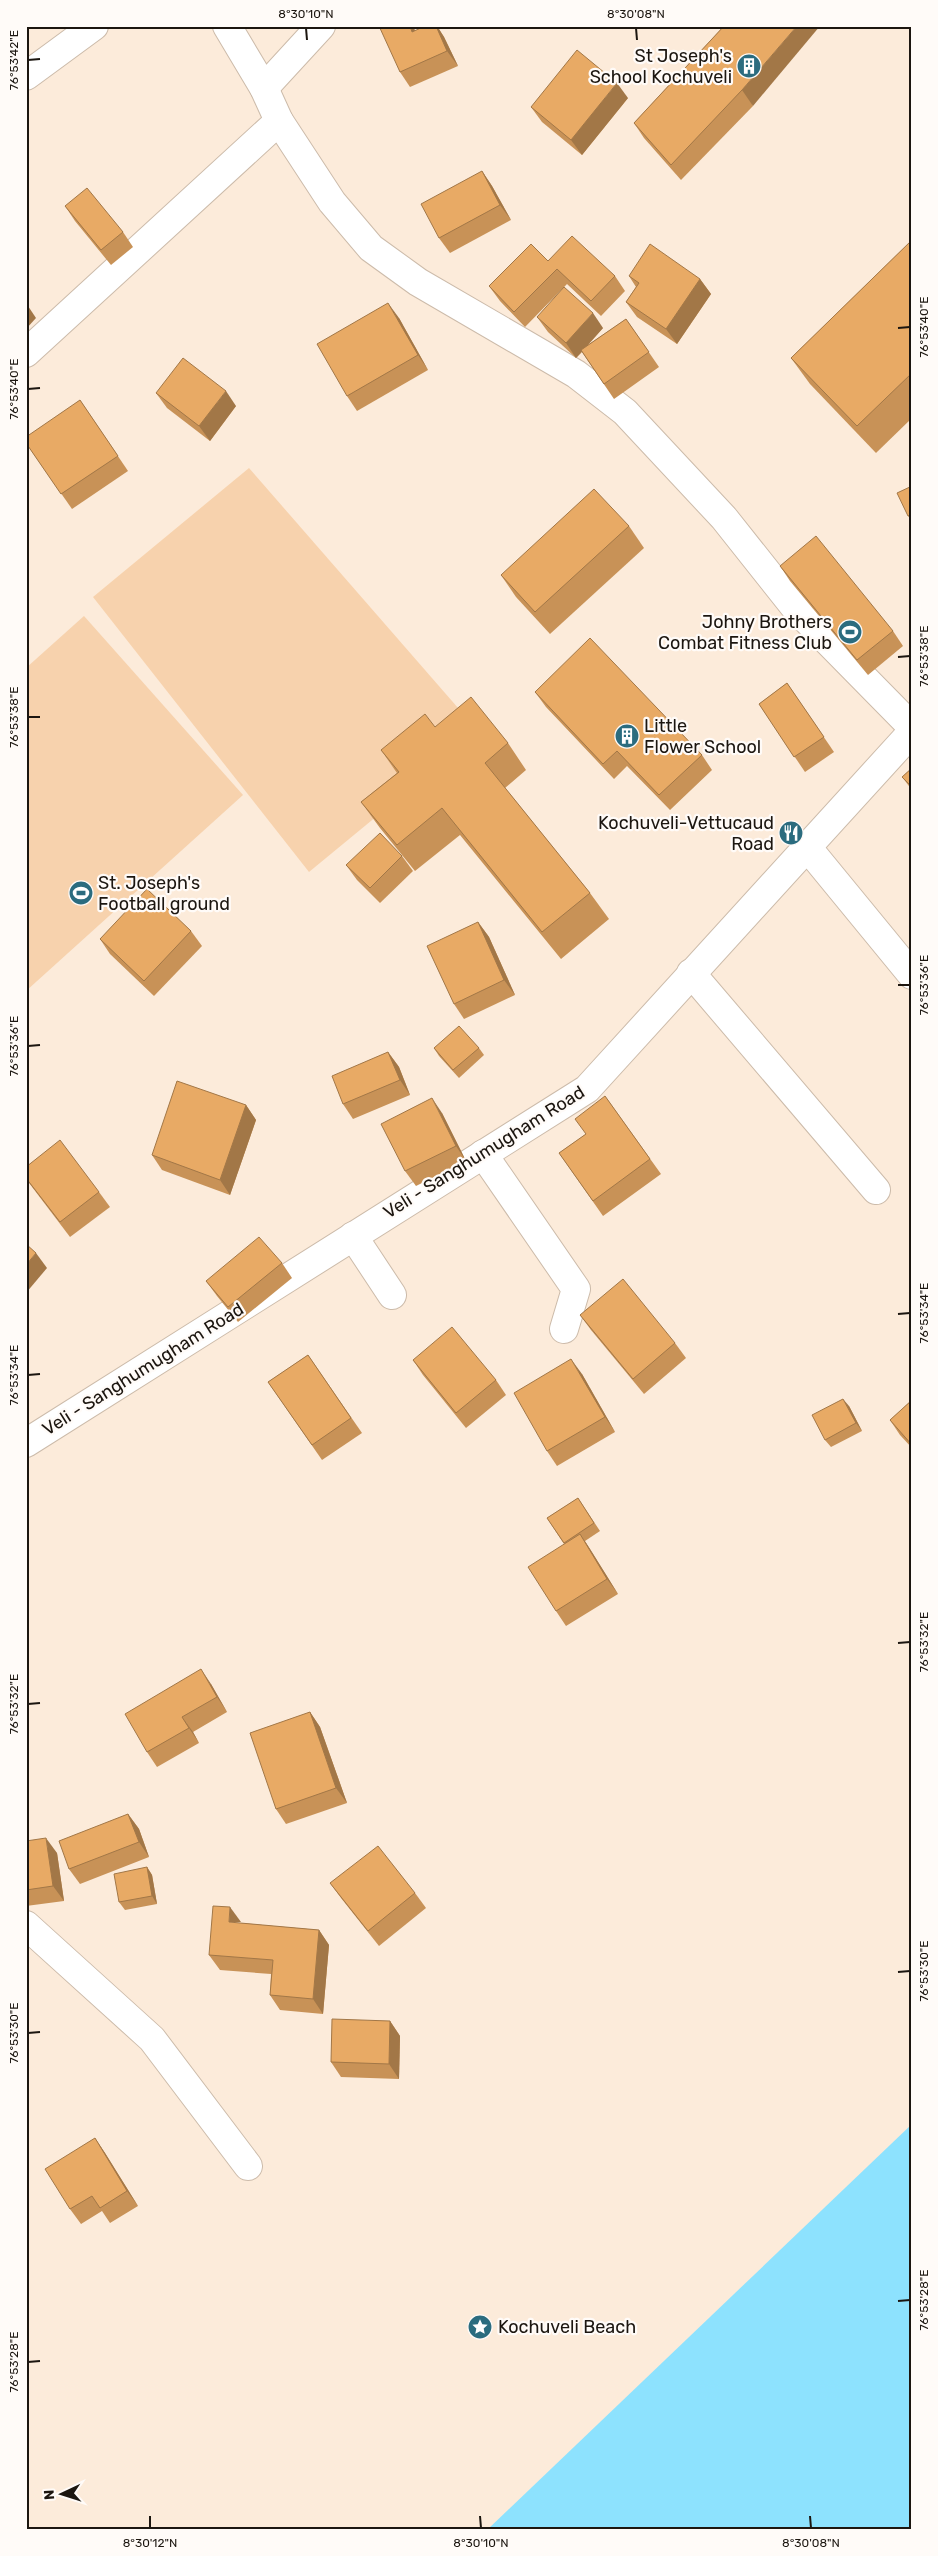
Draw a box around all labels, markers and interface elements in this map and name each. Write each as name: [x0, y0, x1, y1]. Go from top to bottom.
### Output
text: 8°30'10"N: [278, 7, 334, 21]
text: 8°30'08"N: [607, 7, 665, 21]
text: 76°53'42"E: [7, 30, 21, 90]
place label: St Joseph's School Kochuveli: [590, 45, 732, 88]
building icon: St Joseph's School Kochuveli: [736, 53, 762, 79]
text: 76°53'40"E: [917, 297, 931, 357]
text: 76°53'40"E: [7, 359, 21, 419]
place label: Johny Brothers Combat Fitness Club: [658, 611, 832, 654]
sports icon: Johny Brothers Combat Fitness Club: [837, 619, 863, 645]
text: 76°53'38"E: [917, 625, 931, 687]
text: 76°53'38"E: [7, 686, 21, 748]
place label: Little Flower School: [644, 715, 761, 758]
building icon: Little Flower School: [614, 723, 640, 749]
place label: Kochuveli-Vettucaud Road: [598, 812, 774, 855]
restaurant icon: Kochuveli-Vettucaud Road: [778, 820, 804, 846]
place label: St. Joseph's Football ground: [98, 872, 230, 915]
sports icon: St. Joseph's Football ground: [68, 880, 94, 906]
text: 76°53'36"E: [917, 955, 931, 1015]
text: 76°53'36"E: [7, 1016, 21, 1076]
street label: Veli - Sanghumugham Road: [379, 1081, 589, 1223]
text: 76°53'34"E: [917, 1283, 931, 1343]
street label: Veli - Sanghumugham Road: [38, 1298, 248, 1440]
text: 76°53'34"E: [7, 1345, 21, 1405]
text: 76°53'32"E: [917, 1612, 931, 1672]
text: 76°53'32"E: [7, 1674, 21, 1734]
text: 76°53'30"E: [917, 1940, 931, 2002]
text: 76°53'30"E: [7, 2002, 21, 2064]
text: 76°53'28"E: [917, 2269, 931, 2331]
place icon: Kochuveli Beach: [467, 2314, 493, 2340]
place label: Kochuveli Beach: [498, 2316, 636, 2338]
text: 76°53'28"E: [7, 2331, 21, 2393]
north arrow: [38, 2468, 88, 2518]
text: N: [41, 2489, 58, 2500]
text: 8°30'12"N: [123, 2536, 177, 2550]
text: 8°30'10"N: [453, 2536, 509, 2550]
text: 8°30'08"N: [782, 2536, 840, 2550]

